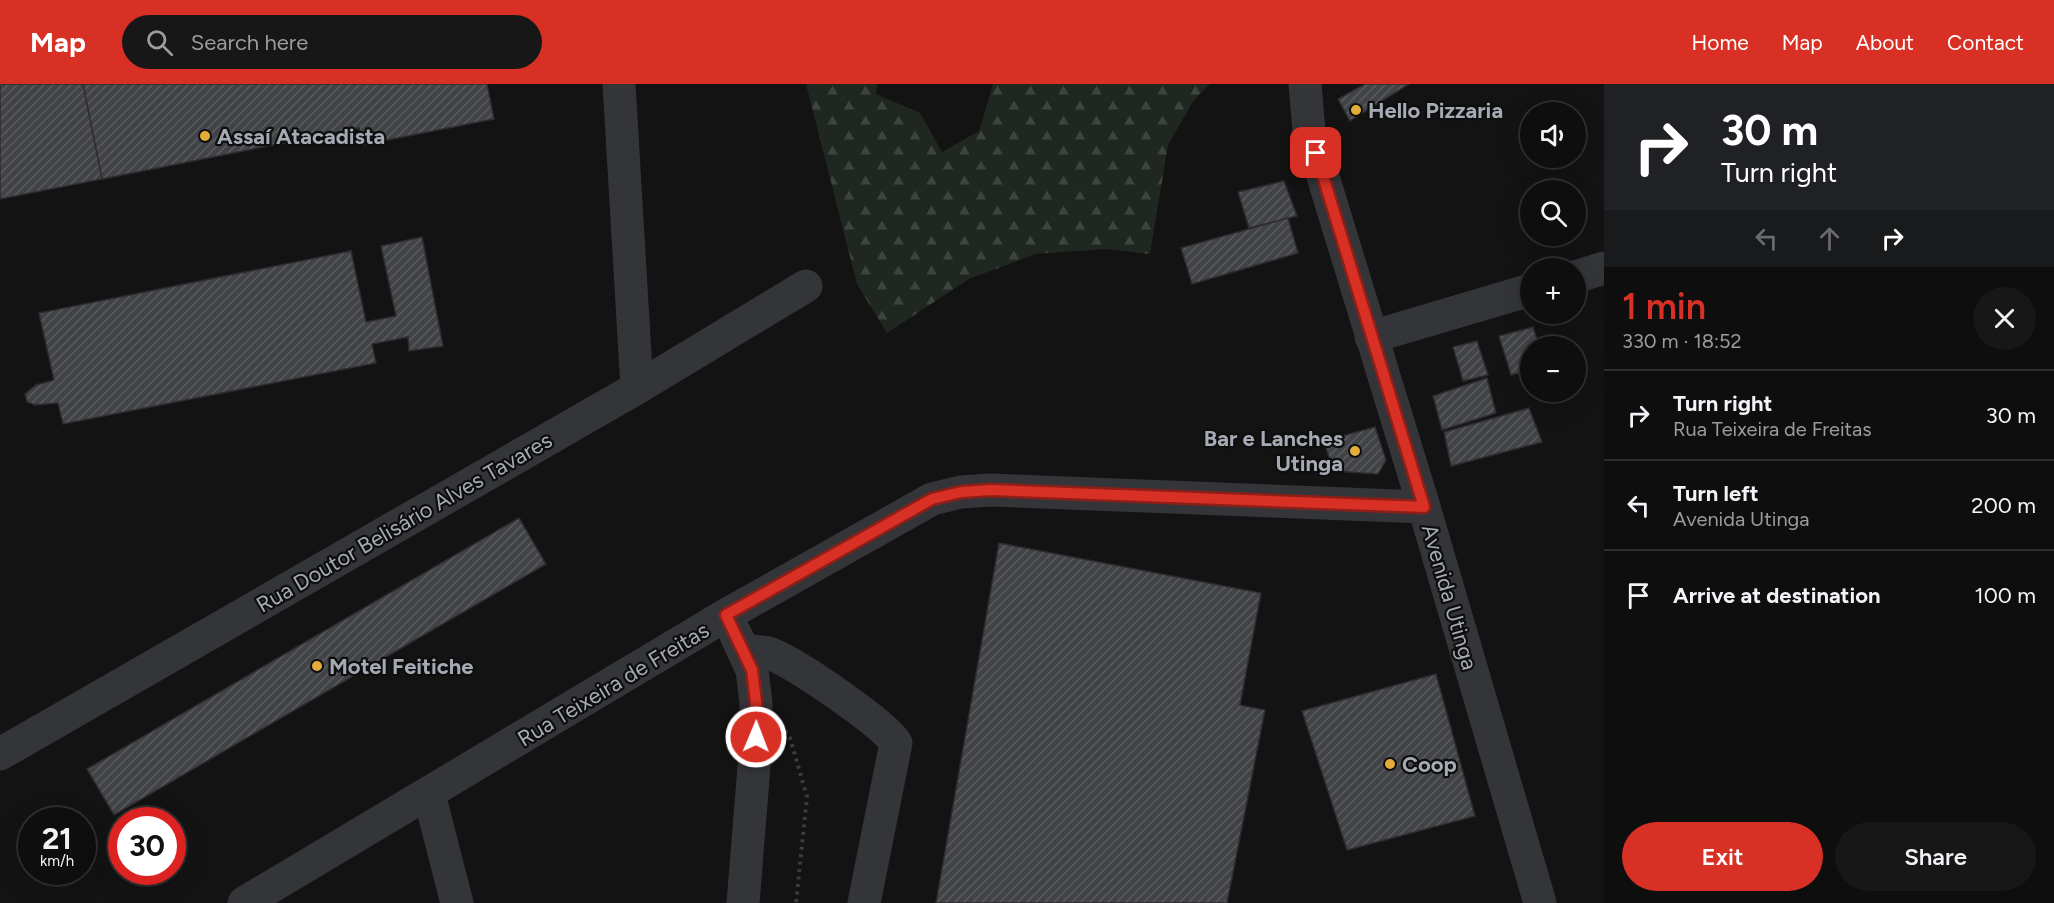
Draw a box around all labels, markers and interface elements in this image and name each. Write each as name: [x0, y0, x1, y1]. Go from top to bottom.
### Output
search box: [122, 15, 542, 69]
text: Map: [30, 25, 86, 59]
icon: search: [143, 26, 176, 59]
text: Search here: [191, 29, 308, 56]
text: Home: [1692, 30, 1749, 55]
text: Map: [1782, 30, 1823, 55]
text: About: [1856, 30, 1914, 55]
text: Contact: [1947, 30, 2024, 55]
place label: Hello Pizzaria: [1368, 97, 1503, 124]
map controls: [1520, 102, 1586, 402]
button: sound: [1520, 102, 1586, 168]
marker: Hello Pizzaria: [1349, 103, 1363, 117]
text: 30 m: [1721, 105, 1818, 156]
icon: right: [1622, 108, 1700, 186]
place label: Assaí Atacadista: [217, 123, 385, 150]
pin: [1290, 127, 1341, 178]
marker: Assaí Atacadista: [198, 129, 212, 143]
icon: arrive: [1299, 136, 1332, 169]
text: Turn right: [1721, 156, 1837, 189]
button: search: [1520, 180, 1586, 246]
icon: left: [1750, 222, 1783, 255]
icon: ahead: [1813, 222, 1846, 255]
icon: right: [1876, 222, 1909, 255]
button: +: [1520, 258, 1586, 324]
text: 1 min: [1622, 285, 1706, 328]
button: close: [1973, 287, 2036, 350]
text: 330 m · 18:52: [1622, 329, 1742, 353]
button: −: [1520, 336, 1586, 402]
text: Turn right: [1673, 390, 1772, 417]
icon: right: [1622, 399, 1655, 432]
text: 30 m: [1986, 402, 2036, 429]
text: Rua Teixeira de Freitas: [1673, 417, 1872, 441]
place label: Bar e Lanches Utinga: [1204, 425, 1343, 477]
street label: Rua Doutor Belisário Alves Tavares: [252, 427, 557, 618]
marker: Bar e Lanches Utinga: [1348, 444, 1362, 458]
text: Turn left: [1673, 480, 1759, 507]
icon: left: [1622, 489, 1655, 522]
text: 200 m: [1971, 492, 2036, 519]
text: Avenida Utinga: [1673, 507, 1810, 531]
street label: Avenida Utinga: [1416, 521, 1483, 673]
icon: arrive: [1622, 579, 1655, 612]
text: Arrive at destination: [1673, 582, 1881, 609]
text: 100 m: [1975, 582, 2036, 609]
street label: Rua Teixeira de Freitas: [513, 617, 714, 752]
place label: Motel Feitiche: [329, 653, 473, 680]
marker: Motel Feitiche: [310, 659, 324, 673]
position arrow: [724, 705, 788, 769]
place label: Coop: [1402, 751, 1457, 778]
marker: Coop: [1383, 757, 1397, 771]
speed limit sign: 30: [108, 807, 186, 885]
text: 21: [42, 820, 72, 857]
button: Exit: [1622, 822, 1823, 891]
button: Share: [1835, 822, 2036, 891]
text: km/h: [40, 852, 74, 870]

